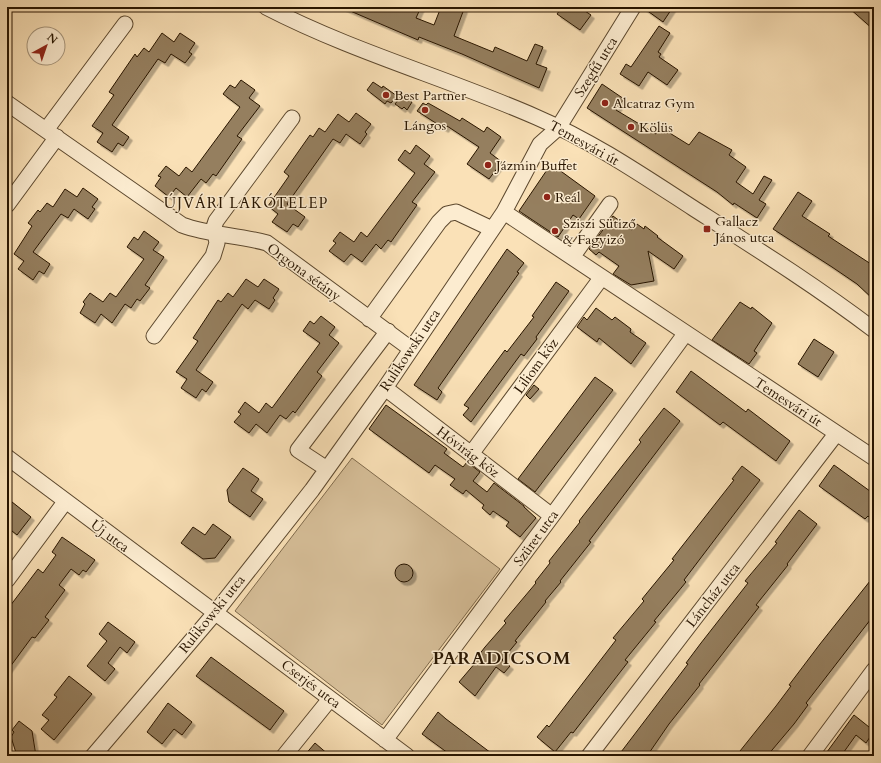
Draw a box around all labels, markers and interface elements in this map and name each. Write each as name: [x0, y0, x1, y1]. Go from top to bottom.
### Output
north arrow: [26, 26, 66, 66]
text: N: [44, 30, 61, 48]
street label: Szegfű utca: [570, 33, 622, 101]
place label: Best Partner: [394, 86, 467, 105]
marker: Best Partner: [381, 90, 391, 100]
place label: Alcatraz Gym: [613, 94, 695, 113]
marker: Alcatraz Gym: [600, 98, 610, 108]
marker: Lángos: [420, 105, 430, 115]
place label: Lángos: [404, 116, 447, 135]
street label: Temesvári út: [545, 116, 623, 170]
place label: Kölüs: [639, 118, 673, 137]
marker: Kölüs: [626, 122, 636, 132]
place label: Jázmin Buffet: [494, 156, 578, 175]
marker: Jázmin Buffet: [483, 160, 493, 170]
place label: Reál: [555, 188, 581, 207]
marker: Reál: [542, 192, 552, 202]
district label: ÚJVÁRI LAKÓTELEP: [164, 193, 328, 213]
place label: Gallacz János utca: [713, 212, 774, 247]
place label: Sziszi Sütiző & Fagyizó: [563, 214, 636, 249]
marker: Gallacz János utca: [702, 224, 712, 234]
marker: Sziszi Sütiző & Fagyizó: [550, 226, 560, 236]
street label: Orgona sétány: [263, 239, 345, 306]
street label: Rulikowski utca: [375, 305, 445, 395]
street label: Liliom köz: [509, 334, 563, 398]
street label: Temesvári út: [750, 373, 826, 431]
street label: Hóvirág köz: [433, 422, 504, 482]
street label: Szüret utca: [509, 506, 563, 570]
street label: Új utca: [87, 515, 133, 557]
street label: Láncház utca: [682, 559, 744, 631]
street label: Rulikowski utca: [175, 571, 249, 657]
district label: PARADICSOM: [433, 646, 571, 671]
street label: Cserjés utca: [277, 655, 345, 713]

